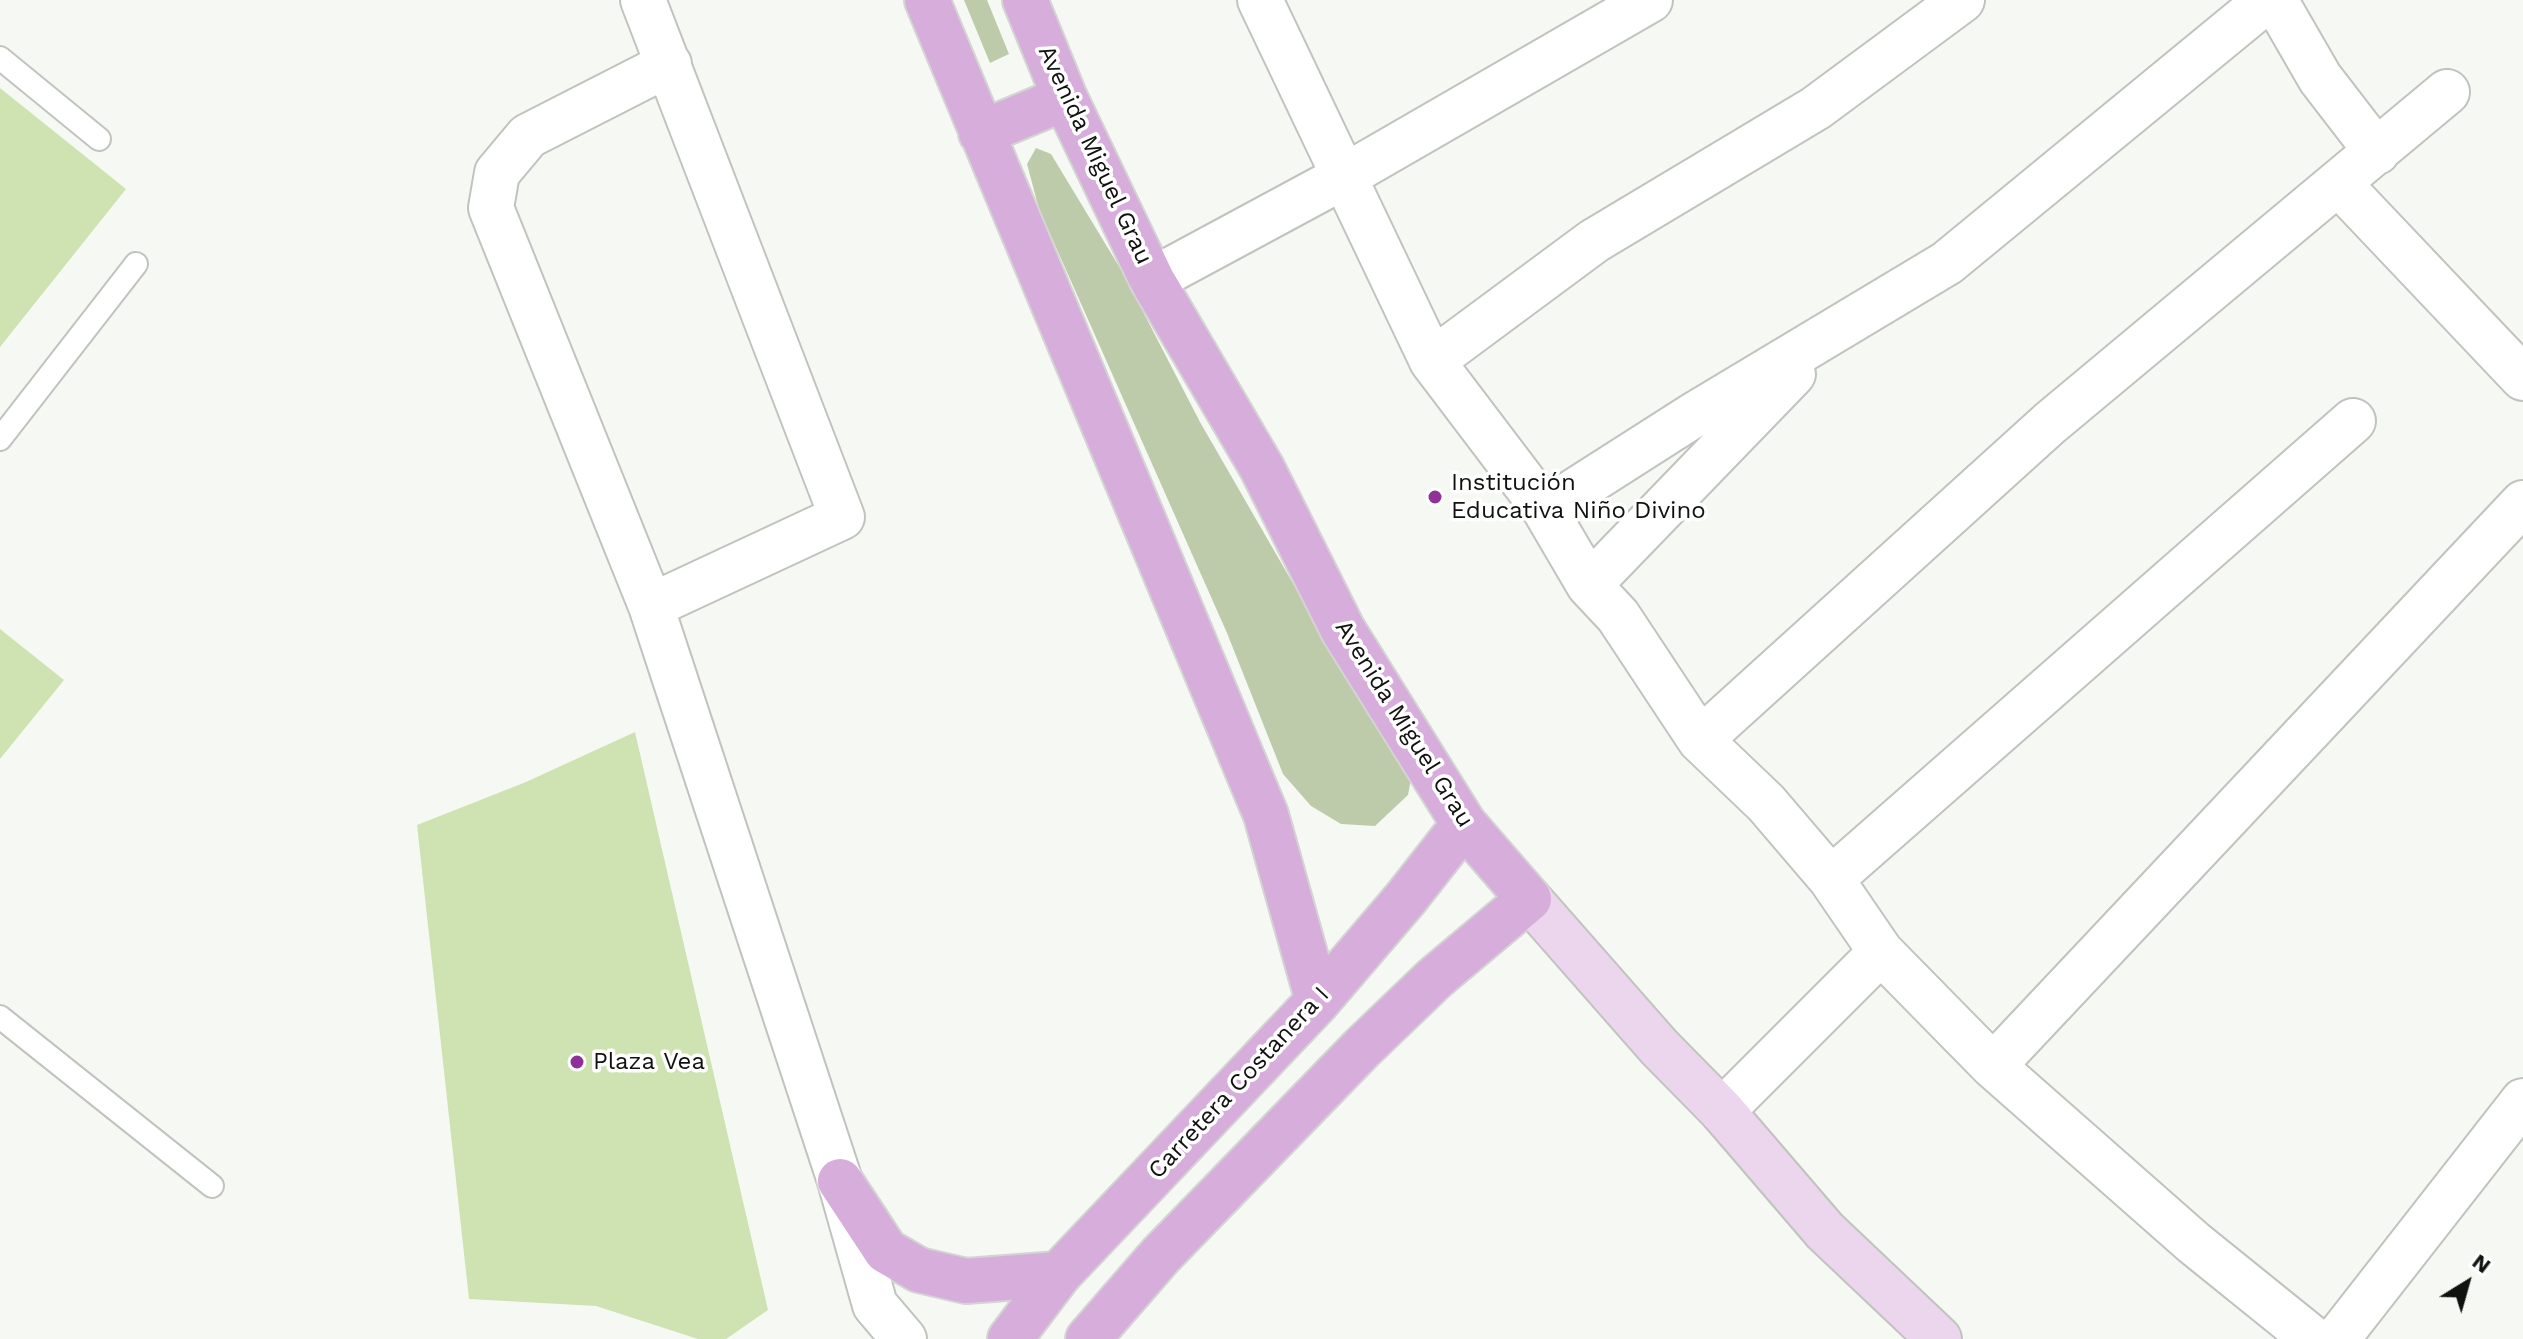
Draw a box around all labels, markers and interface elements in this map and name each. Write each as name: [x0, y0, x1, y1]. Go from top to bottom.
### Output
street label: Avenida Miguel Grau: [1032, 41, 1158, 269]
place label: Institución Educativa Niño Divino: [1451, 469, 1706, 525]
marker: Institución Educativa Niño Divino: [1426, 488, 1444, 506]
street label: Avenida Miguel Grau: [1329, 615, 1479, 833]
street label: Carretera Costanera I: [1143, 981, 1335, 1185]
place label: Plaza Vea: [593, 1048, 705, 1076]
marker: Plaza Vea: [568, 1053, 586, 1071]
north arrow: [2427, 1243, 2507, 1323]
text: N: [2468, 1249, 2496, 1278]

